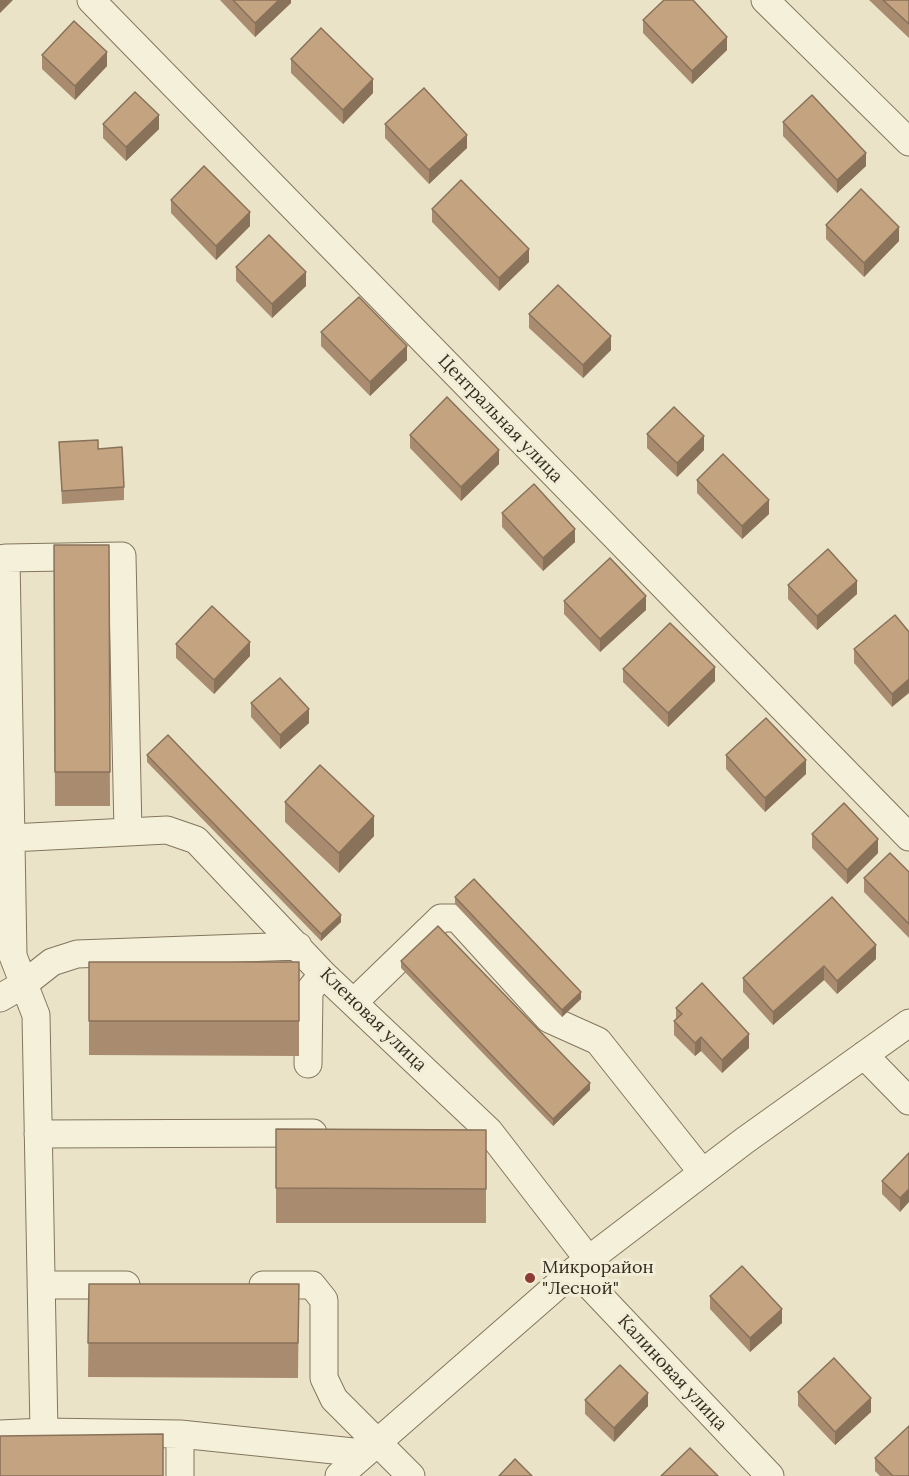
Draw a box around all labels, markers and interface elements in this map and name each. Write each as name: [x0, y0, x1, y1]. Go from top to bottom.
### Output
street label: Центральная улица: [433, 350, 567, 488]
street label: Кленовая улица: [315, 964, 431, 1076]
place label: Микрорайон "Лесной": [542, 1257, 654, 1300]
marker: Микрорайон "Лесной": [523, 1271, 537, 1285]
street label: Калиновая улица: [613, 1311, 731, 1435]

